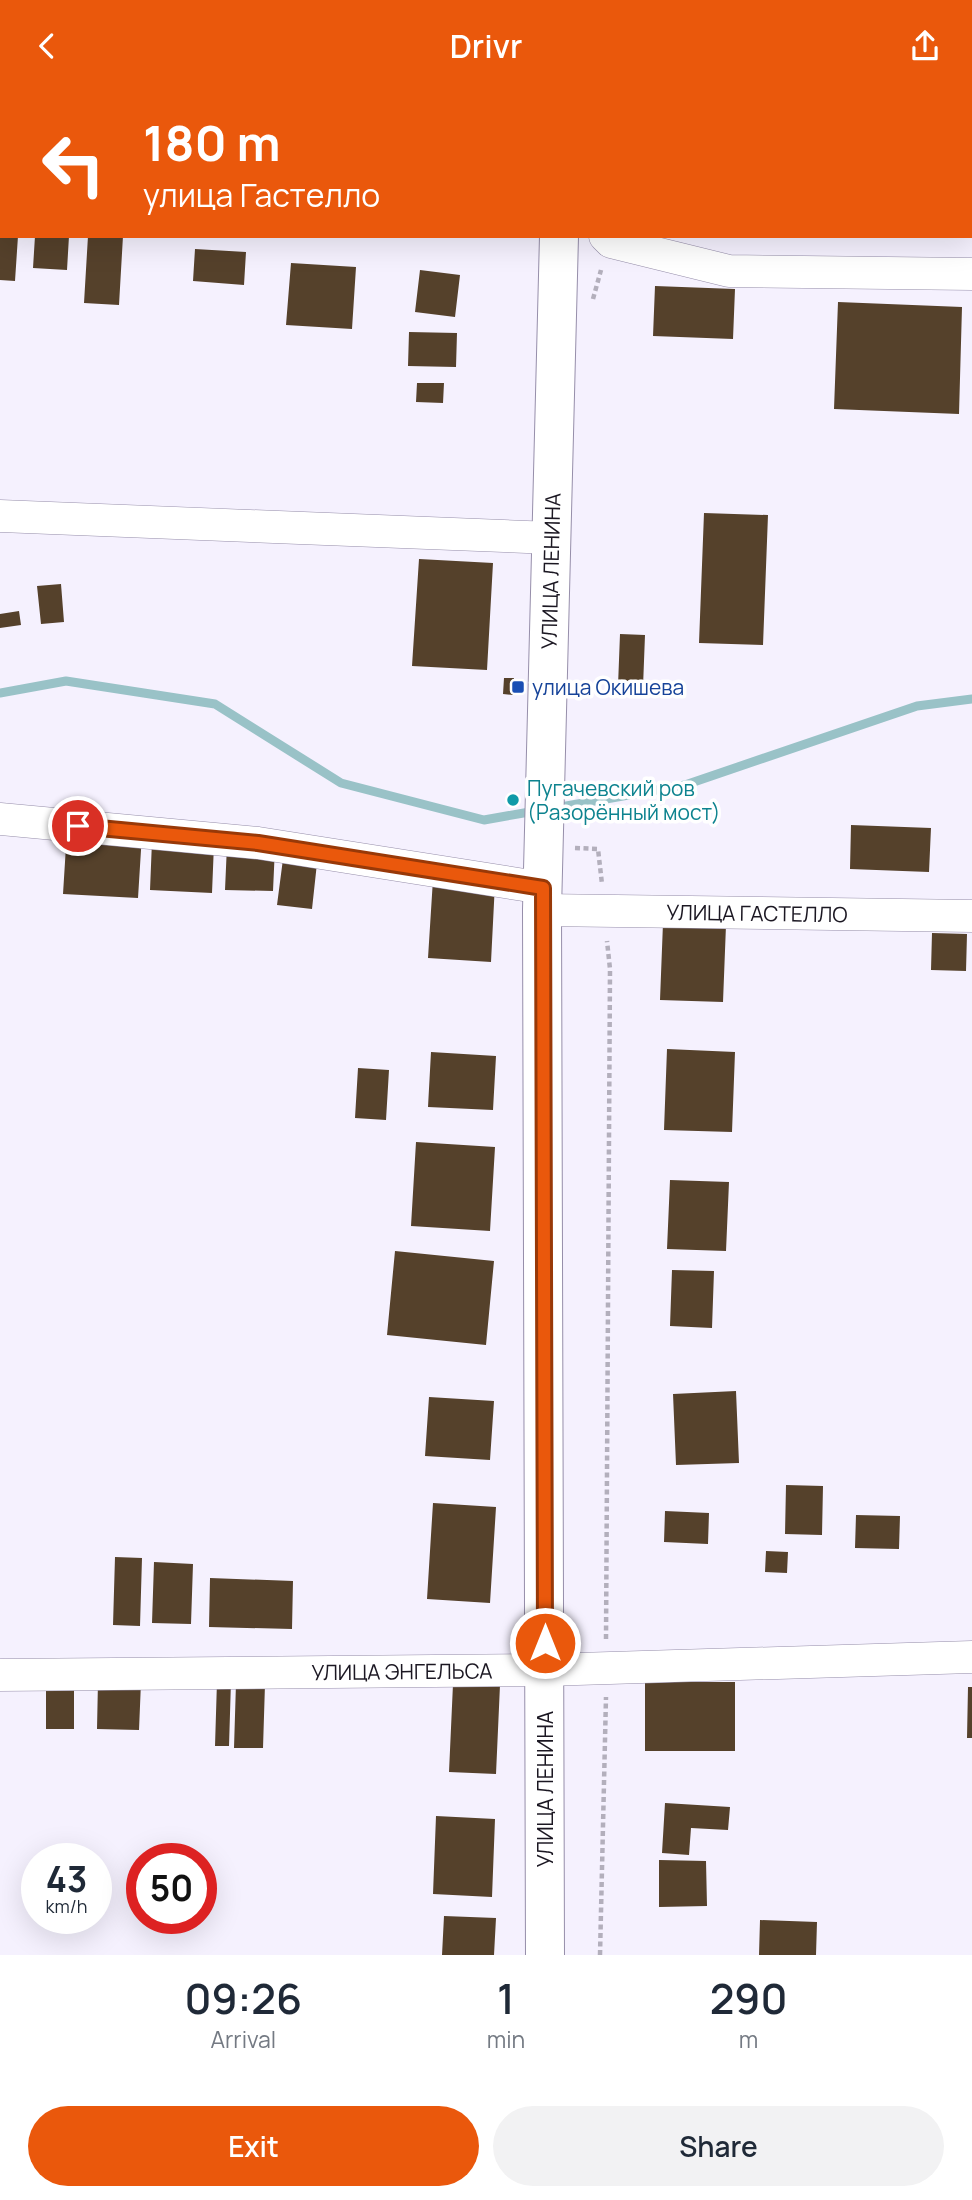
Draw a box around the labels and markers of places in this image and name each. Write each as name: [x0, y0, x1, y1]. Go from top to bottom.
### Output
place label: улица Окишева: [532, 673, 684, 701]
marker: улица Окишева: [510, 679, 526, 695]
place label: Пугачевский ров (Разорённый мост): [527, 774, 721, 826]
marker: Пугачевский ров (Разорённый мост): [505, 792, 521, 808]
pin: [48, 796, 108, 856]

